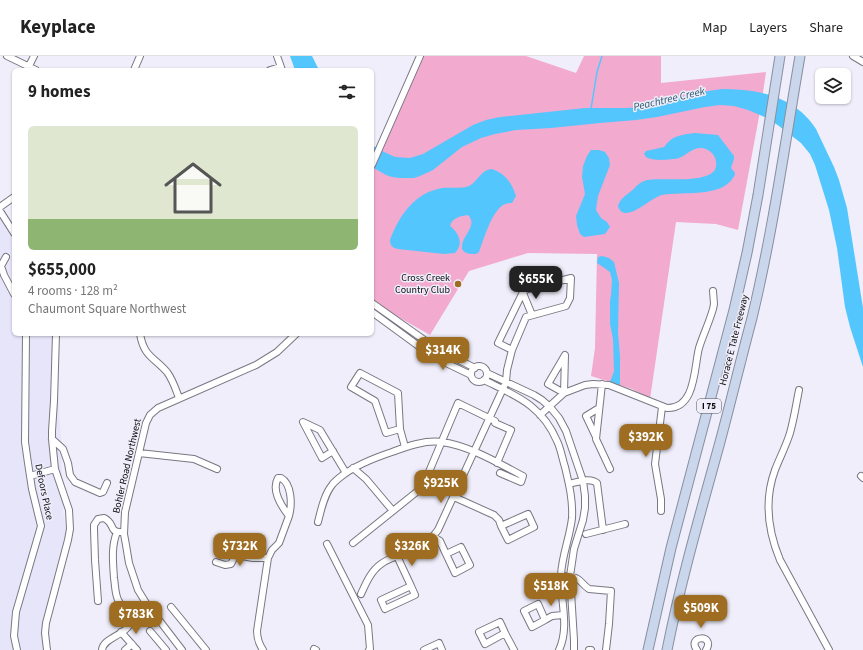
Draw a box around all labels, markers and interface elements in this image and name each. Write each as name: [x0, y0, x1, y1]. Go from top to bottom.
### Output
text: Keyplace: [20, 14, 96, 41]
text: Map: [702, 18, 727, 38]
text: Layers: [749, 18, 787, 38]
text: Share: [809, 18, 843, 38]
map controls: [815, 68, 851, 104]
button: layers: [815, 68, 851, 104]
text: 9 homes: [28, 80, 90, 104]
icon: filters: [336, 81, 358, 103]
water label: Peachtree Creek: [632, 83, 707, 115]
icon: home: [157, 152, 229, 224]
text: $655,000: [28, 258, 96, 282]
pin: $655K: [508, 266, 564, 300]
text: $655K: [518, 270, 554, 288]
place label: Cross Creek Country Club: [395, 271, 450, 297]
marker: Cross Creek Country Club: [453, 279, 463, 289]
text: 4 rooms · 128 m²: [28, 282, 118, 300]
street label: Horace E Tate Freeway: [716, 293, 752, 387]
text: Chaumont Square Northwest: [28, 300, 186, 318]
pin: $314K: [415, 337, 471, 371]
text: $314K: [425, 341, 461, 359]
road number: I 75: [697, 399, 721, 413]
street label: Bohler Road Northwest: [109, 417, 145, 515]
pin: $392K: [618, 424, 674, 458]
text: $392K: [628, 428, 664, 446]
street label: Defoors Place: [31, 463, 57, 521]
pin: $925K: [413, 470, 469, 504]
text: $925K: [423, 474, 459, 492]
pin: $732K: [212, 533, 268, 567]
pin: $326K: [384, 533, 440, 567]
text: $732K: [222, 537, 258, 555]
text: $326K: [394, 537, 430, 555]
pin: $518K: [523, 573, 579, 607]
text: $518K: [533, 577, 569, 595]
pin: $509K: [673, 595, 729, 629]
text: $509K: [683, 599, 719, 617]
pin: $783K: [108, 601, 164, 635]
text: $783K: [118, 605, 154, 623]

